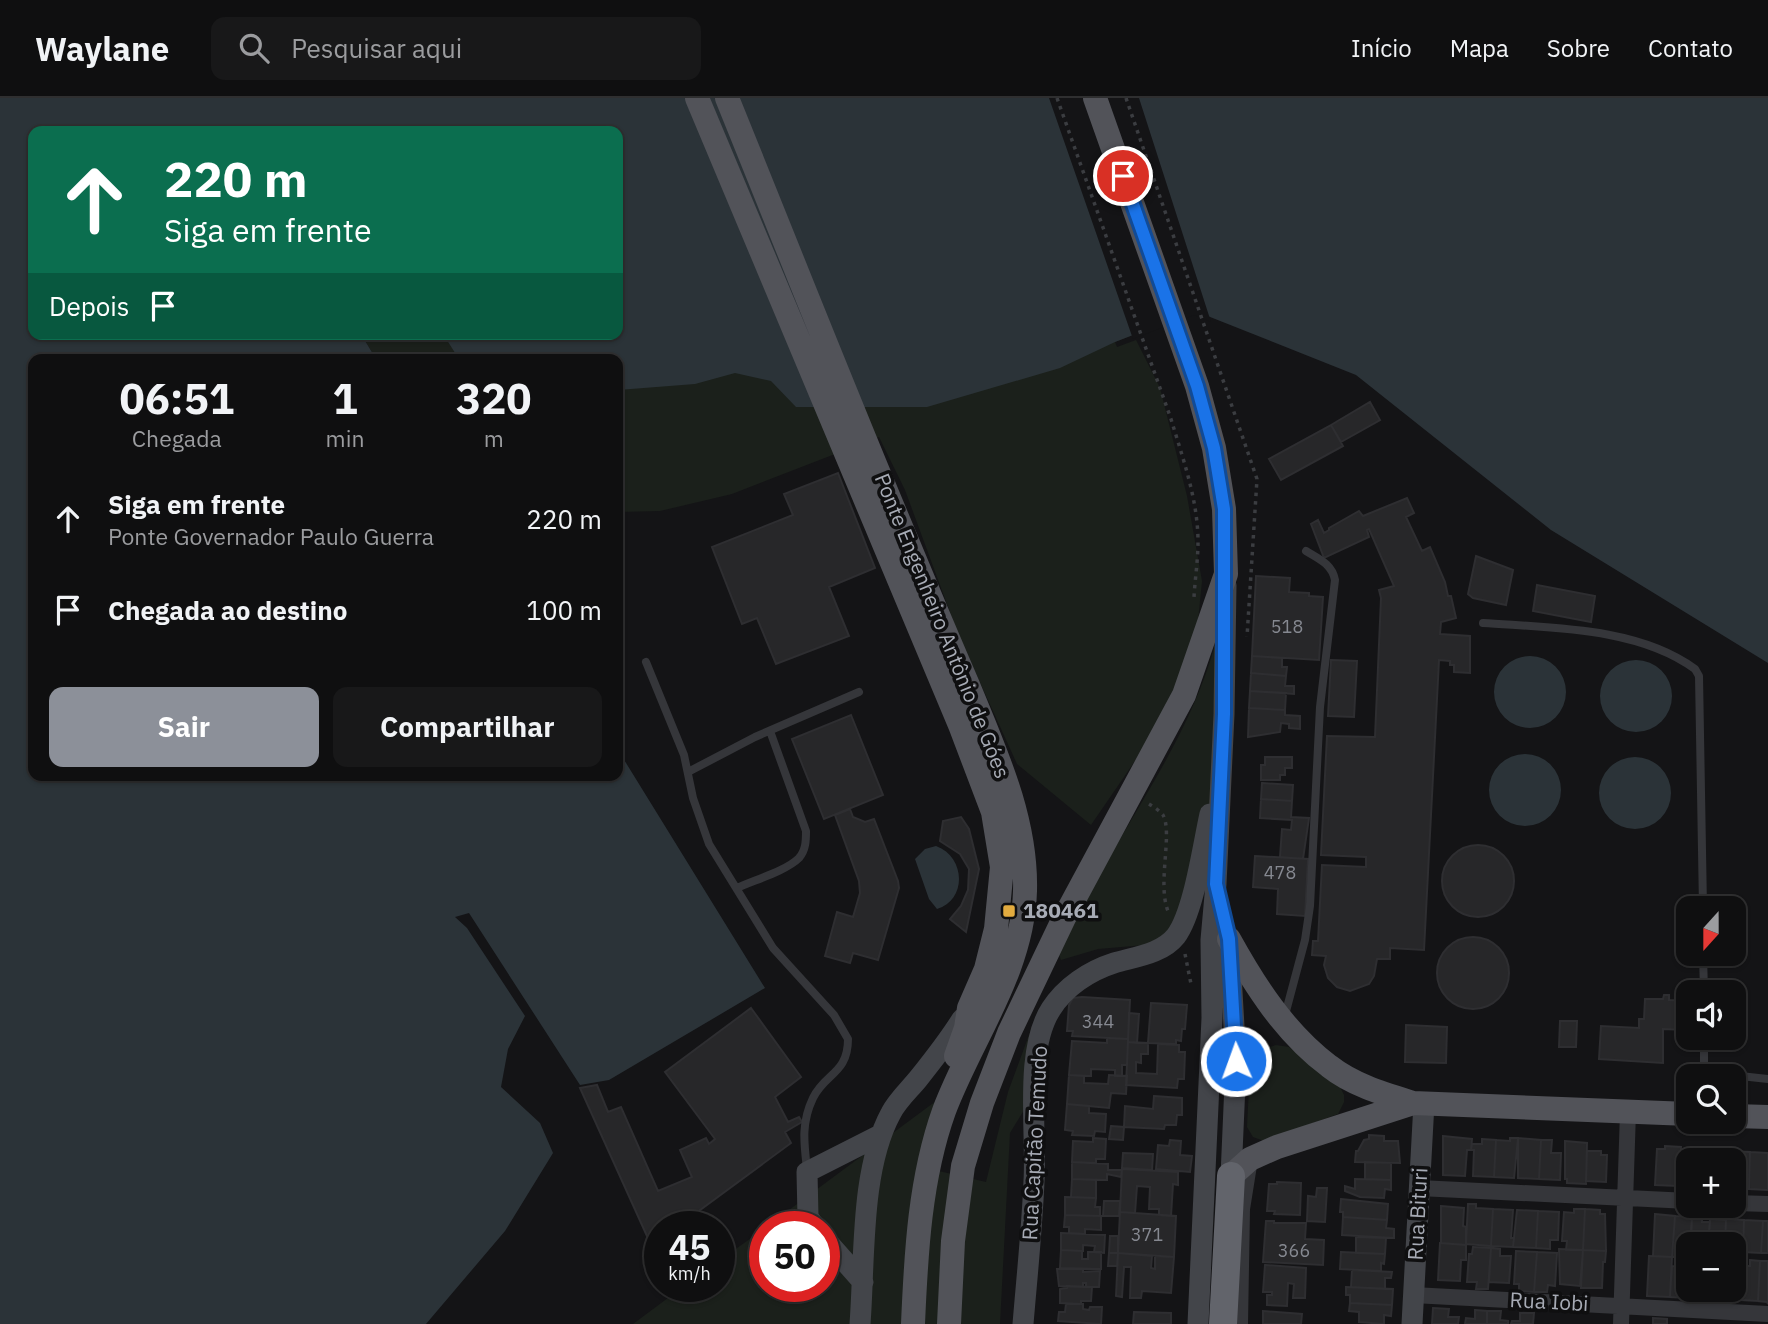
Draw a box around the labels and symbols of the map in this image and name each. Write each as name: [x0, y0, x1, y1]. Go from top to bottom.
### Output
pin: [1093, 146, 1153, 206]
street label: Ponte Engenheiro Antônio de Góes: [869, 469, 1017, 782]
house number: 518: [1271, 615, 1303, 638]
house number: 478: [1264, 861, 1296, 884]
place label: 180461: [1023, 896, 1099, 924]
north arrow: [1676, 896, 1746, 966]
marker: 180461: [1001, 903, 1017, 919]
house number: 344: [1082, 1010, 1114, 1033]
position arrow: [1199, 1024, 1273, 1098]
street label: Rua Capitão Temudo: [1015, 1045, 1053, 1241]
street label: Rua Bituri: [1401, 1167, 1433, 1261]
speed limit sign: 50: [749, 1211, 840, 1302]
house number: 371: [1131, 1223, 1163, 1246]
house number: 366: [1278, 1239, 1310, 1262]
street label: Rua Iobi: [1509, 1285, 1589, 1317]

